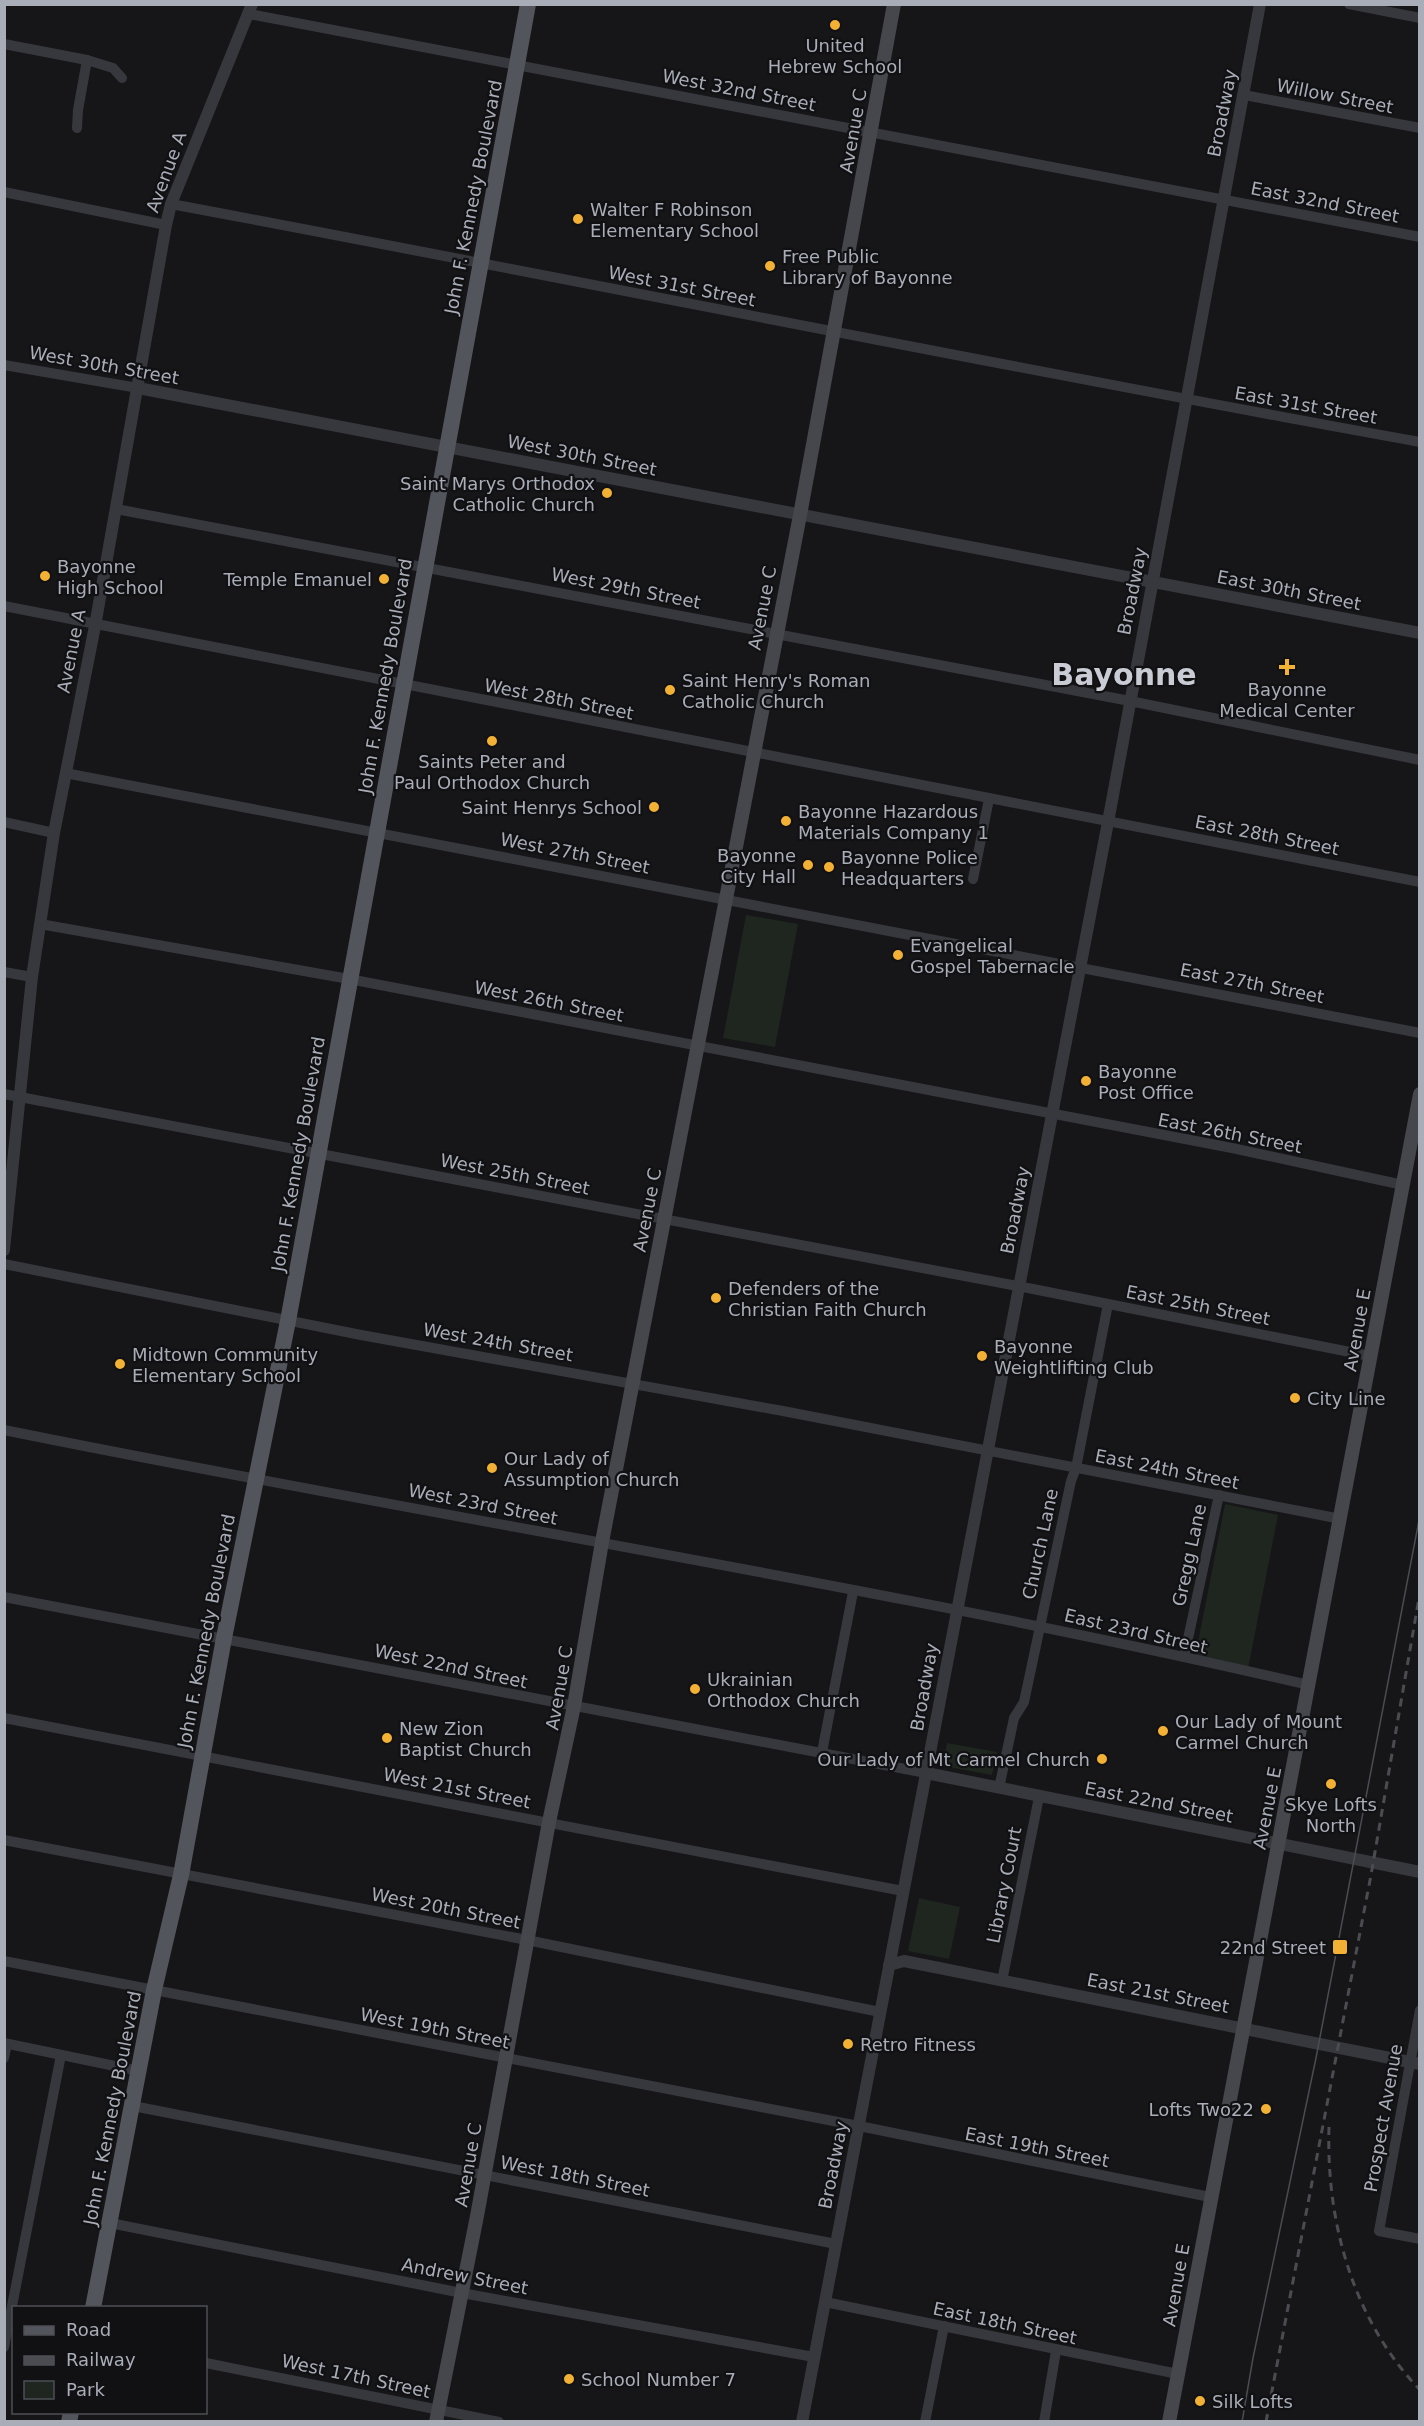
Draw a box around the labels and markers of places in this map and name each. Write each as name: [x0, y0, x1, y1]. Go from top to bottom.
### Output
marker: United Hebrew School: [828, 18, 842, 32]
place label: United Hebrew School: [768, 35, 902, 77]
place label: Walter F Robinson Elementary School: [590, 199, 759, 241]
marker: Walter F Robinson Elementary School: [571, 212, 585, 226]
place label: Free Public Library of Bayonne: [782, 246, 953, 288]
marker: Free Public Library of Bayonne: [763, 259, 777, 273]
place label: Saint Marys Orthodox Catholic Church: [400, 473, 595, 515]
marker: Saint Marys Orthodox Catholic Church: [600, 486, 614, 500]
place label: Bayonne High School: [57, 556, 164, 598]
marker: Bayonne High School: [38, 569, 52, 583]
place label: Temple Emanuel: [222, 569, 372, 590]
marker: Temple Emanuel: [377, 572, 391, 586]
marker: Bayonne Medical Center: [1278, 658, 1296, 676]
place label: Saint Henry's Roman Catholic Church: [682, 670, 870, 712]
place label: Bayonne Medical Center: [1219, 679, 1355, 721]
marker: Saint Henry's Roman Catholic Church: [663, 683, 677, 697]
marker: Saints Peter and Paul Orthodox Church: [485, 734, 499, 748]
place label: Saints Peter and Paul Orthodox Church: [394, 751, 590, 793]
place label: Saint Henrys School: [461, 797, 642, 818]
marker: Saint Henrys School: [647, 800, 661, 814]
place label: Bayonne Hazardous Materials Company 1: [798, 801, 989, 843]
marker: Bayonne Hazardous Materials Company 1: [779, 814, 793, 828]
place label: Bayonne City Hall: [717, 845, 796, 887]
place label: Bayonne Police Headquarters: [841, 847, 978, 889]
marker: Bayonne City Hall: [801, 858, 815, 872]
marker: Bayonne Police Headquarters: [822, 860, 836, 874]
place label: Evangelical Gospel Tabernacle: [910, 935, 1075, 977]
marker: Evangelical Gospel Tabernacle: [891, 948, 905, 962]
place label: Bayonne Post Office: [1098, 1061, 1194, 1103]
marker: Bayonne Post Office: [1079, 1074, 1093, 1088]
place label: Defenders of the Christian Faith Church: [728, 1278, 927, 1320]
marker: Defenders of the Christian Faith Church: [709, 1291, 723, 1305]
place label: Bayonne Weightlifting Club: [994, 1336, 1154, 1378]
place label: Midtown Community Elementary School: [132, 1344, 318, 1386]
marker: Bayonne Weightlifting Club: [975, 1349, 989, 1363]
marker: Midtown Community Elementary School: [113, 1357, 127, 1371]
place label: City Line: [1307, 1388, 1386, 1409]
marker: City Line: [1288, 1391, 1302, 1405]
place label: Our Lady of Assumption Church: [504, 1448, 679, 1490]
marker: Our Lady of Assumption Church: [485, 1461, 499, 1475]
place label: Ukrainian Orthodox Church: [707, 1669, 860, 1711]
marker: Ukrainian Orthodox Church: [688, 1682, 702, 1696]
place label: Our Lady of Mount Carmel Church: [1175, 1711, 1342, 1753]
place label: New Zion Baptist Church: [399, 1718, 532, 1760]
marker: Our Lady of Mount Carmel Church: [1156, 1724, 1170, 1738]
marker: New Zion Baptist Church: [380, 1731, 394, 1745]
place label: Our Lady of Mt Carmel Church: [817, 1749, 1090, 1770]
marker: Our Lady of Mt Carmel Church: [1095, 1752, 1109, 1766]
marker: Skye Lofts North: [1324, 1777, 1338, 1791]
place label: Skye Lofts North: [1285, 1794, 1377, 1836]
place label: 22nd Street: [1220, 1937, 1326, 1958]
marker: 22nd Street: [1331, 1938, 1349, 1956]
place label: Retro Fitness: [860, 2034, 976, 2055]
marker: Retro Fitness: [841, 2037, 855, 2051]
place label: Lofts Two22: [1148, 2099, 1254, 2120]
marker: Lofts Two22: [1259, 2102, 1273, 2116]
place label: School Number 7: [581, 2369, 736, 2390]
marker: School Number 7: [562, 2372, 576, 2386]
place label: Silk Lofts: [1212, 2391, 1293, 2412]
marker: Silk Lofts: [1193, 2394, 1207, 2408]

